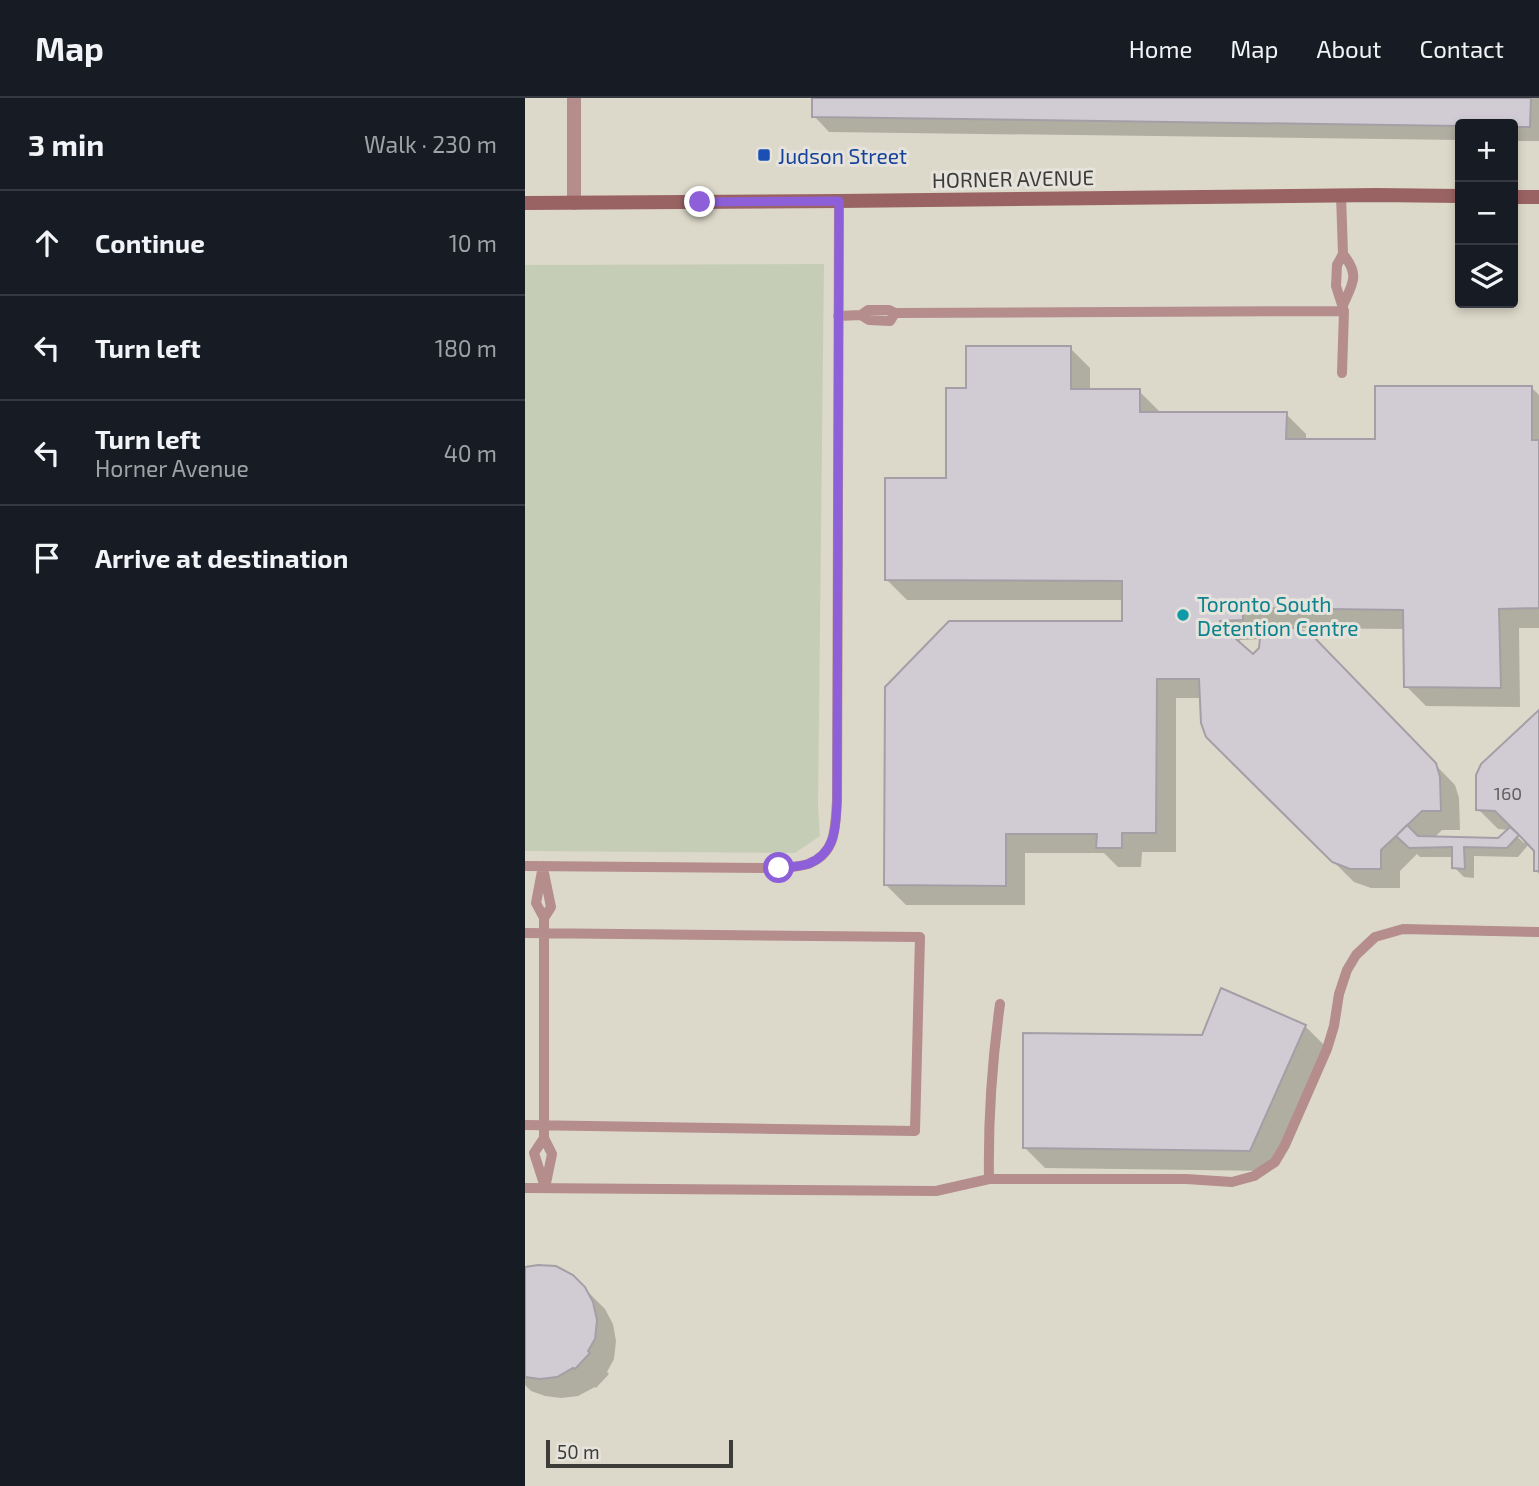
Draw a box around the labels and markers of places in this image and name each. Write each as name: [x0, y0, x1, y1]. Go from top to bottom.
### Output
place label: Judson Street: [778, 143, 907, 168]
marker: Judson Street: [756, 147, 772, 163]
place label: Toronto South Detention Centre: [1197, 591, 1359, 640]
marker: Toronto South Detention Centre: [1175, 607, 1191, 623]

